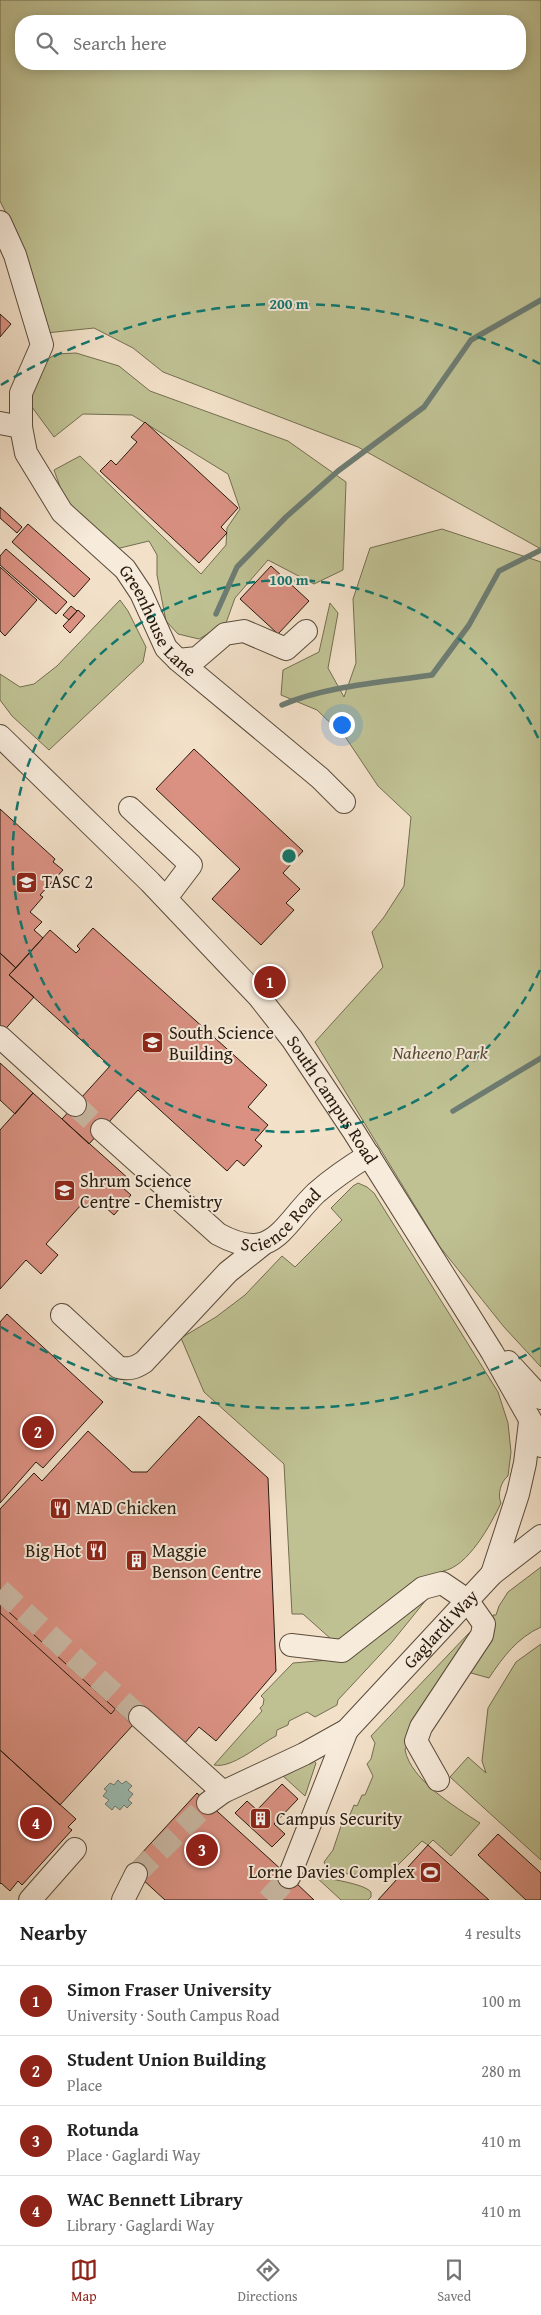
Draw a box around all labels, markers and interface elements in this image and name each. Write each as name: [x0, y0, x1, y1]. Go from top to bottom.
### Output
search box: [15, 15, 526, 70]
icon: search: [33, 29, 61, 57]
text: Search here: [73, 29, 167, 57]
text: 200 m: [269, 293, 309, 314]
street label: Greenhouse Lane: [113, 559, 203, 683]
text: 100 m: [269, 569, 309, 590]
your location: [329, 712, 355, 738]
centre of rings: [280, 847, 298, 865]
place label: TASC 2: [42, 868, 93, 895]
school or university icon: TASC 2: [14, 870, 38, 894]
pin: 1: [254, 963, 286, 1001]
place label: South Science Building: [169, 1019, 274, 1067]
street label: South Campus Road: [280, 1030, 385, 1170]
school or university icon: South Science Building: [141, 1031, 165, 1055]
park label: Naheeno Park: [391, 1039, 488, 1066]
place label: Shrum Science Centre - Chemistry: [80, 1167, 222, 1215]
school or university icon: Shrum Science Centre - Chemistry: [52, 1179, 76, 1203]
street label: Science Road: [239, 1181, 327, 1258]
pin: 2: [22, 1413, 54, 1451]
place label: MAD Chicken: [76, 1494, 177, 1521]
restaurant icon: MAD Chicken: [48, 1496, 72, 1520]
place label: Big Hot: [25, 1537, 82, 1564]
place label: Maggie Benson Centre: [152, 1537, 261, 1585]
restaurant icon: Big Hot: [85, 1539, 109, 1563]
building icon: Maggie Benson Centre: [124, 1549, 148, 1573]
street label: Gaglardi Way: [397, 1583, 484, 1674]
pin: 4: [20, 1804, 52, 1842]
place label: Campus Security: [276, 1805, 402, 1832]
building icon: Campus Security: [248, 1807, 272, 1831]
pin: 3: [186, 1831, 218, 1869]
place label: Lorne Davies Complex: [249, 1858, 416, 1885]
sports icon: Lorne Davies Complex: [419, 1860, 443, 1884]
text: Nearby: [20, 1917, 87, 1948]
text: 4 results: [464, 1921, 521, 1945]
text: Simon Fraser University: [67, 1975, 271, 2003]
text: 1: [32, 1989, 40, 2013]
text: 100 m: [481, 1989, 521, 2013]
text: University · South Campus Road: [67, 2003, 280, 2027]
text: Student Union Building: [67, 2045, 266, 2073]
text: 2: [32, 2059, 40, 2083]
text: 280 m: [481, 2059, 521, 2083]
text: Place: [67, 2073, 102, 2097]
text: Rotunda: [67, 2115, 139, 2143]
text: 3: [32, 2129, 40, 2153]
text: 410 m: [481, 2129, 521, 2153]
text: Place · Gaglardi Way: [67, 2143, 200, 2167]
text: WAC Bennett Library: [67, 2185, 243, 2213]
text: 4: [32, 2199, 40, 2223]
text: 410 m: [481, 2199, 521, 2223]
text: Library · Gaglardi Way: [67, 2213, 214, 2237]
tab: Map: [70, 2256, 98, 2306]
tab: Directions: [237, 2256, 298, 2306]
tab: Saved: [437, 2256, 471, 2306]

